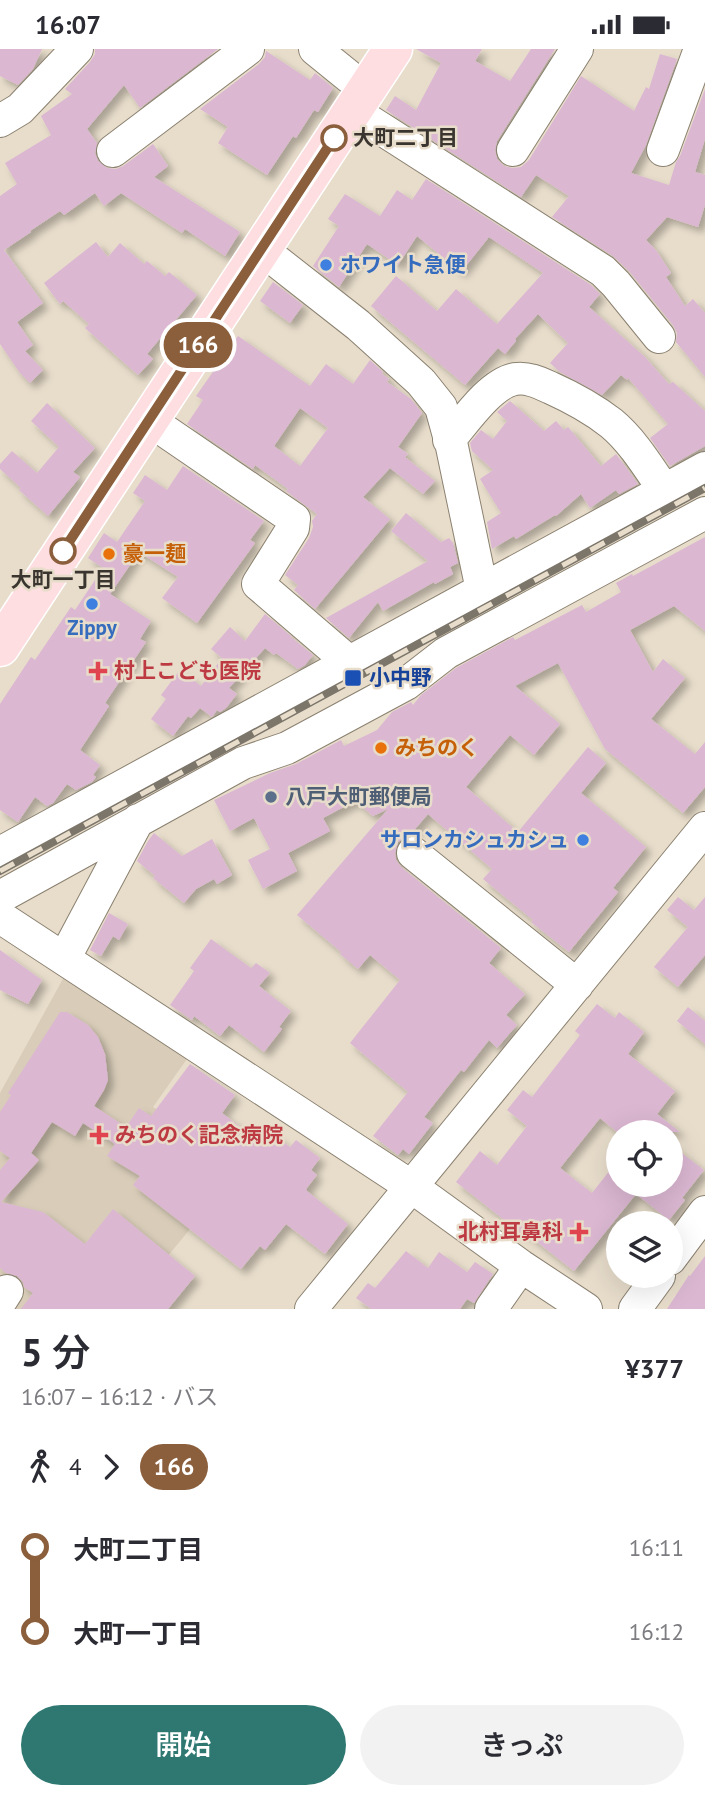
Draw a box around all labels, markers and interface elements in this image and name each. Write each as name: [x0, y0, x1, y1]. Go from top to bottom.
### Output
text: 16:07: [35, 8, 101, 41]
place label: 大町二丁目: [353, 124, 458, 151]
marker: 大町二丁目: [321, 125, 347, 151]
place label: ホワイト急便: [340, 251, 466, 278]
marker: ホワイト急便: [318, 257, 334, 273]
line badge: 166: [158, 322, 238, 368]
text: 166: [178, 329, 218, 360]
marker: 大町一丁目: [50, 538, 76, 564]
place label: 豪一麺: [123, 540, 186, 567]
marker: 豪一麺: [101, 546, 117, 562]
place label: 大町一丁目: [11, 566, 116, 593]
marker: Zippy: [84, 596, 100, 612]
place label: Zippy: [67, 614, 118, 641]
place label: 村上こども医院: [114, 657, 261, 684]
marker: 村上こども医院: [88, 661, 108, 681]
place label: 小中野: [369, 664, 432, 691]
marker: 小中野: [343, 668, 363, 688]
place label: みちのく: [395, 734, 479, 761]
marker: みちのく: [373, 740, 389, 756]
place label: 八戸大町郵便局: [285, 783, 432, 810]
marker: 八戸大町郵便局: [263, 789, 279, 805]
place label: サロンカシュカシュ: [380, 826, 569, 853]
marker: サロンカシュカシュ: [575, 832, 591, 848]
map controls: [606, 1120, 683, 1288]
button: locate: [606, 1120, 683, 1197]
place label: みちのく記念病院: [115, 1121, 283, 1148]
marker: みちのく記念病院: [89, 1125, 109, 1145]
button: layers: [606, 1211, 683, 1288]
place label: 北村耳鼻科: [458, 1218, 563, 1245]
marker: 北村耳鼻科: [569, 1222, 589, 1242]
text: 5 分: [21, 1327, 90, 1376]
text: ¥377: [625, 1352, 684, 1385]
text: 16:07 – 16:12 · バス: [21, 1382, 218, 1411]
icon: walk: [21, 1448, 59, 1486]
icon: forward: [92, 1448, 130, 1486]
text: 166: [154, 1451, 194, 1482]
text: 4: [69, 1452, 82, 1481]
text: 大町二丁目: [73, 1533, 203, 1566]
text: 16:11: [629, 1533, 684, 1562]
text: 大町一丁目: [73, 1617, 203, 1650]
text: 16:12: [629, 1617, 684, 1646]
button: 開始: [21, 1705, 346, 1785]
button: きっぷ: [360, 1705, 684, 1785]

